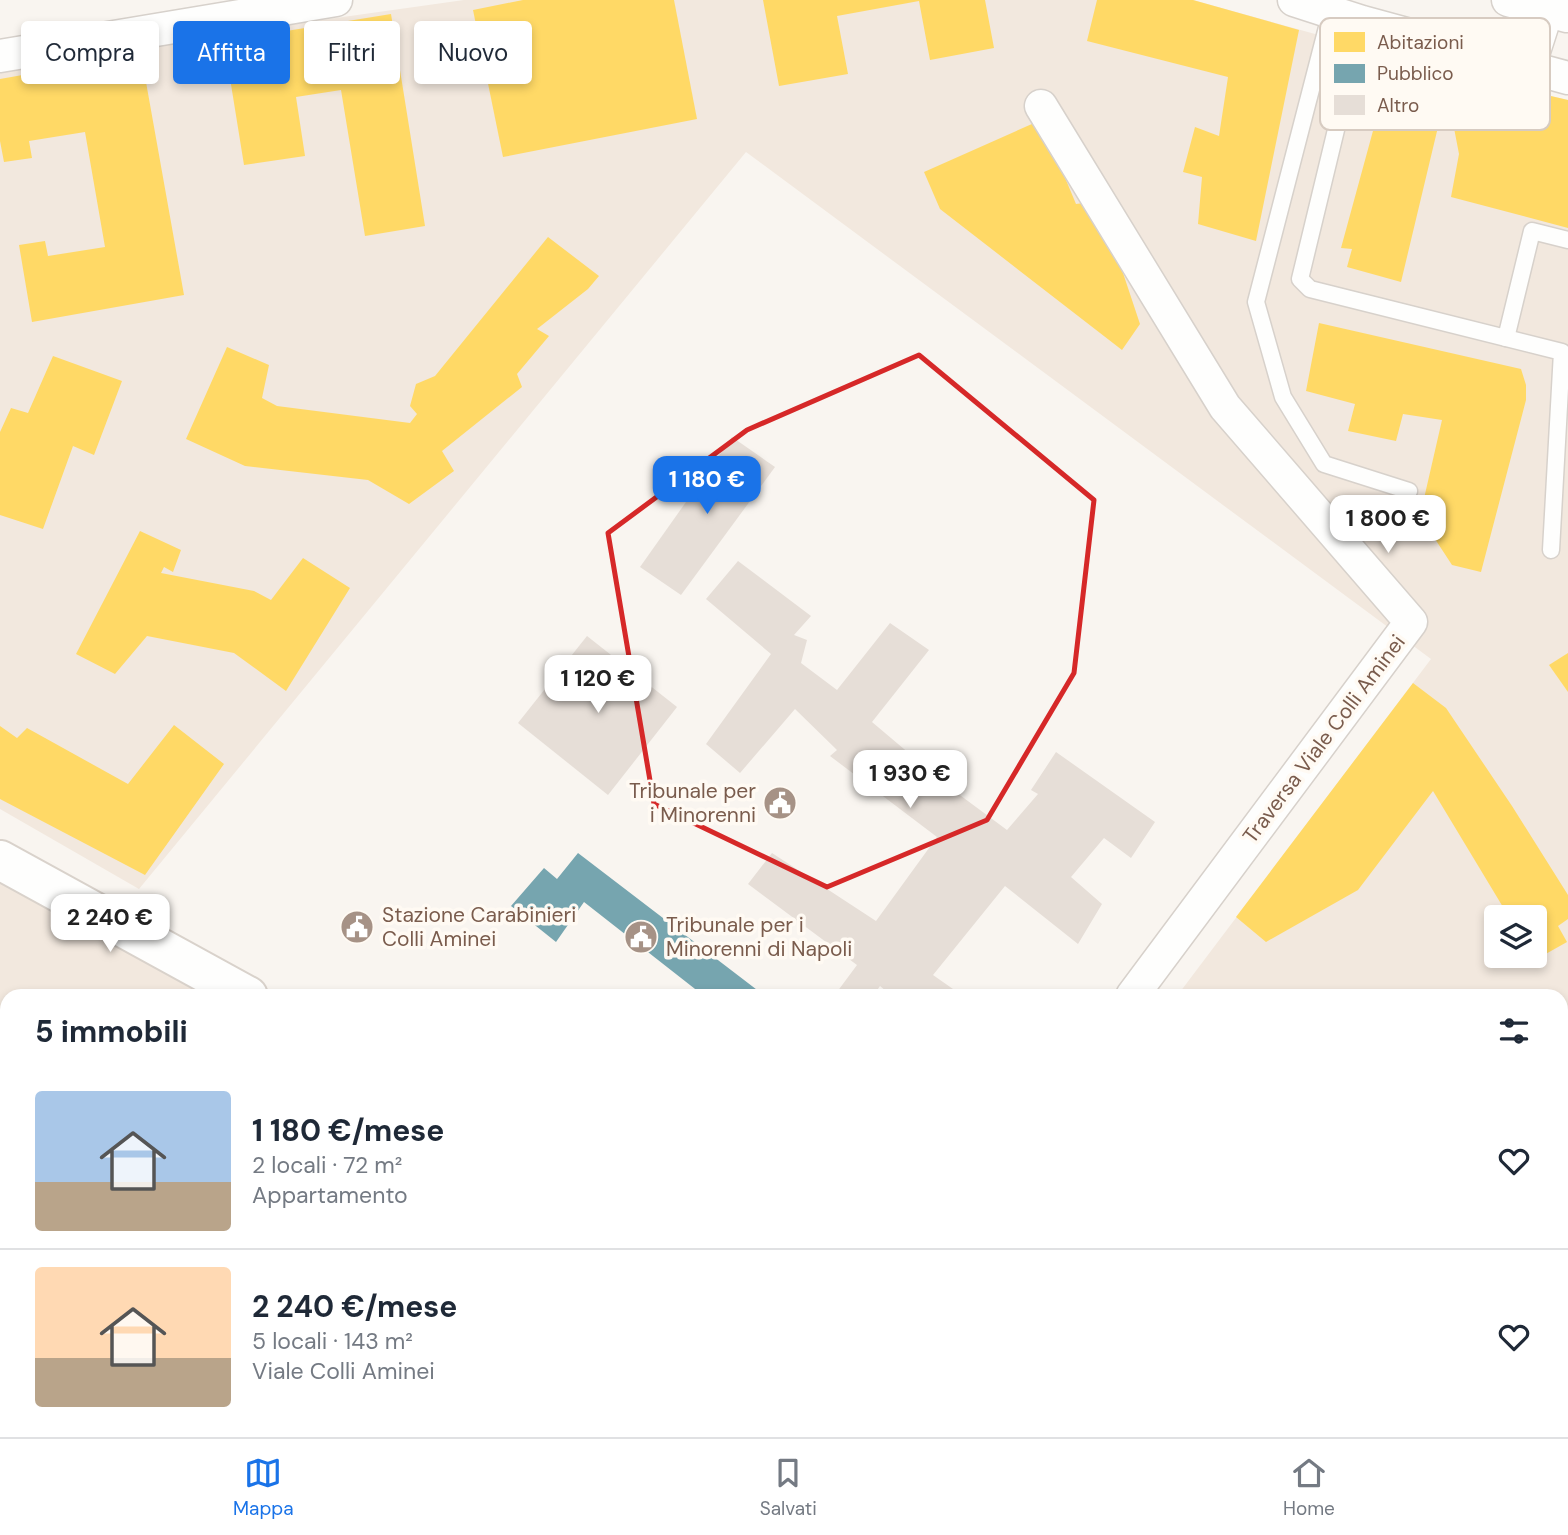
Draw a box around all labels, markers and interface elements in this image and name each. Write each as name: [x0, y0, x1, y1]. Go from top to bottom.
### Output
legend: [1320, 18, 1550, 130]
chip: Compra: [21, 21, 159, 84]
chip: Affitta: [173, 21, 290, 84]
chip: Filtri: [304, 21, 400, 84]
chip: Nuovo: [414, 21, 532, 84]
text: Abitazioni: [1377, 30, 1464, 55]
text: Pubblico: [1377, 61, 1454, 86]
text: Altro: [1377, 93, 1419, 118]
pin: 1 180 €: [642, 456, 772, 516]
text: 1 180 €: [669, 464, 745, 494]
pin: 1 800 €: [1323, 496, 1453, 555]
text: 1 800 €: [1346, 503, 1430, 533]
street label: Traversa Viale Colli Aminei: [1236, 629, 1412, 849]
pin: 1 120 €: [533, 656, 663, 715]
text: 1 120 €: [560, 663, 636, 693]
pin: 1 930 €: [845, 750, 975, 810]
text: 1 930 €: [869, 758, 951, 788]
place label: Tribunale per i Minorenni: [629, 777, 756, 829]
public building icon: Tribunale per i Minorenni: [761, 784, 799, 822]
pin: 2 240 €: [45, 894, 175, 954]
place label: Stazione Carabinieri Colli Aminei: [382, 901, 576, 953]
text: 2 240 €: [67, 902, 153, 932]
map controls: [1484, 905, 1547, 968]
button: layers: [1484, 905, 1547, 968]
public building icon: Stazione Carabinieri Colli Aminei: [338, 908, 376, 946]
place label: Tribunale per i Minorenni di Napoli: [666, 911, 852, 963]
public building icon: Tribunale per i Minorenni di Napoli: [622, 918, 660, 956]
text: 5 immobili: [35, 1012, 188, 1051]
icon: filters: [1495, 1012, 1533, 1050]
text: 1 180 €/mese: [252, 1111, 444, 1150]
icon: home: [91, 1119, 175, 1203]
icon: heart: [1495, 1142, 1533, 1180]
text: 2 locali · 72 m²: [252, 1150, 402, 1180]
text: Appartamento: [252, 1180, 408, 1210]
text: 2 240 €/mese: [252, 1287, 457, 1326]
icon: home: [91, 1295, 175, 1379]
icon: heart: [1495, 1318, 1533, 1356]
text: 5 locali · 143 m²: [252, 1326, 413, 1356]
text: Viale Colli Aminei: [252, 1356, 435, 1386]
tab: Mappa: [233, 1454, 294, 1521]
tab: Salvati: [760, 1454, 817, 1521]
tab: Home: [1283, 1454, 1335, 1521]

